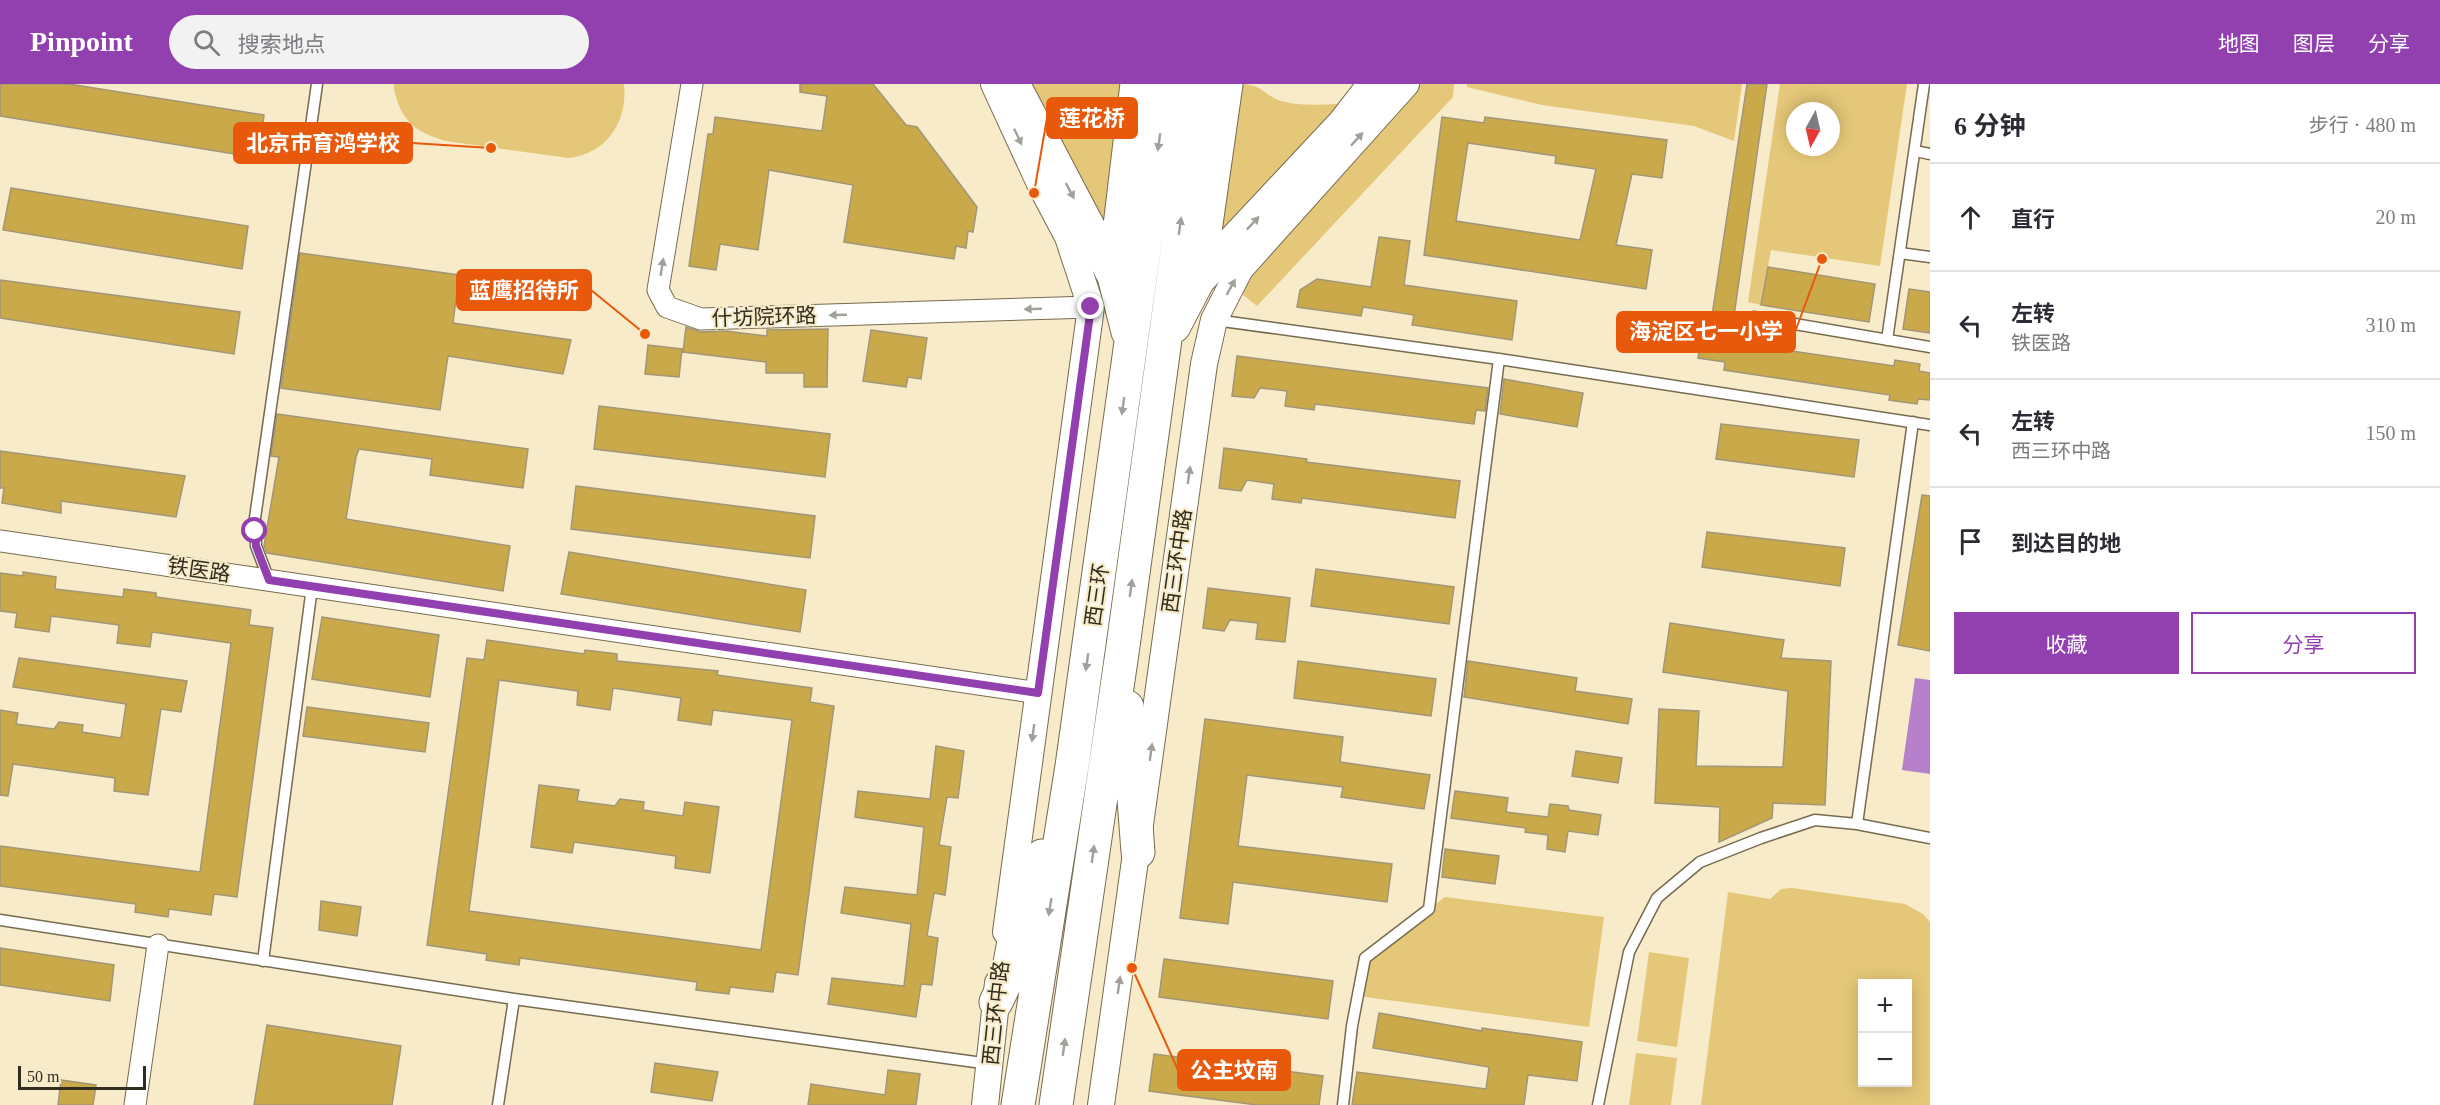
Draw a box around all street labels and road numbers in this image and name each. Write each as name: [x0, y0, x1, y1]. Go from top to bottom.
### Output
street label: 什坊院环路: [711, 303, 817, 331]
street label: 西三环中路: [1158, 507, 1196, 615]
street label: 铁医路: [166, 554, 232, 586]
street label: 西三环: [1081, 562, 1113, 628]
street label: 西三环中路: [979, 960, 1013, 1066]

